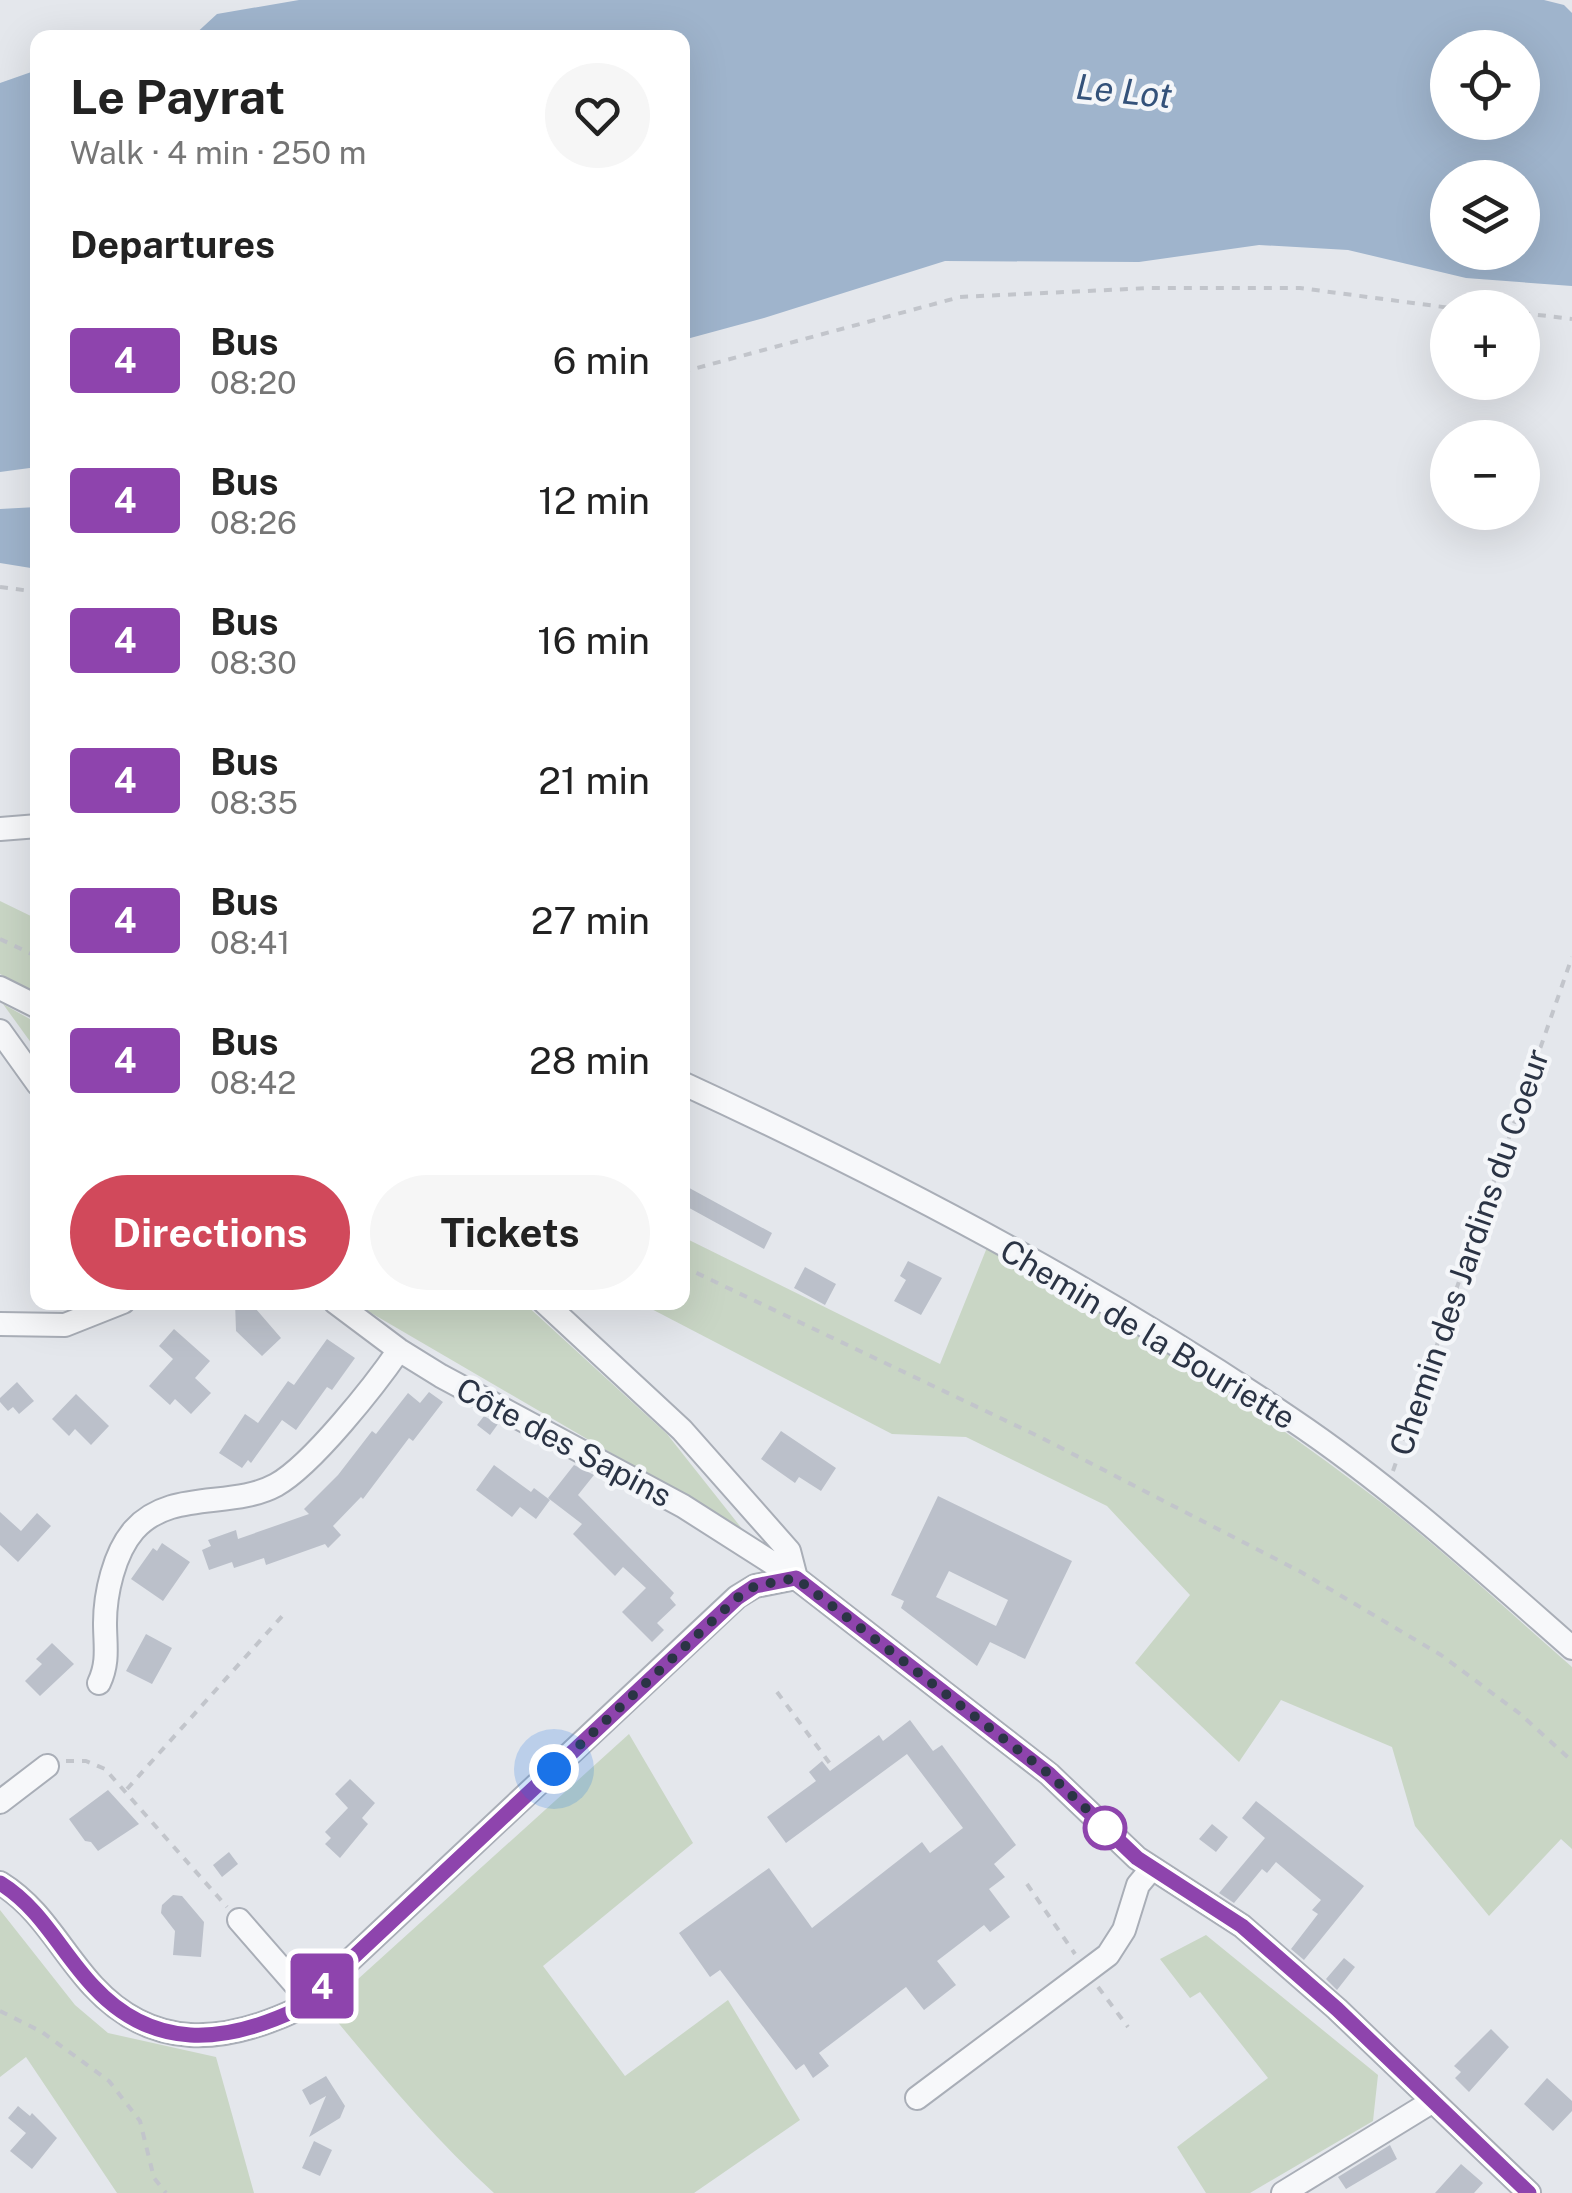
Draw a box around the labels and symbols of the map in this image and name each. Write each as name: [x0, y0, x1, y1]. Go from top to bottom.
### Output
water label: Le Lot: [1074, 66, 1174, 116]
street label: Chemin des Jardins du Coeur: [1382, 1044, 1556, 1460]
street label: Chemin de la Bouriette: [994, 1231, 1302, 1437]
street label: Côte des Sapins: [450, 1370, 678, 1514]
your location: [529, 1744, 579, 1794]
unlabelled marker: [1084, 1807, 1126, 1849]
line badge: 4: [290, 1954, 354, 2018]

